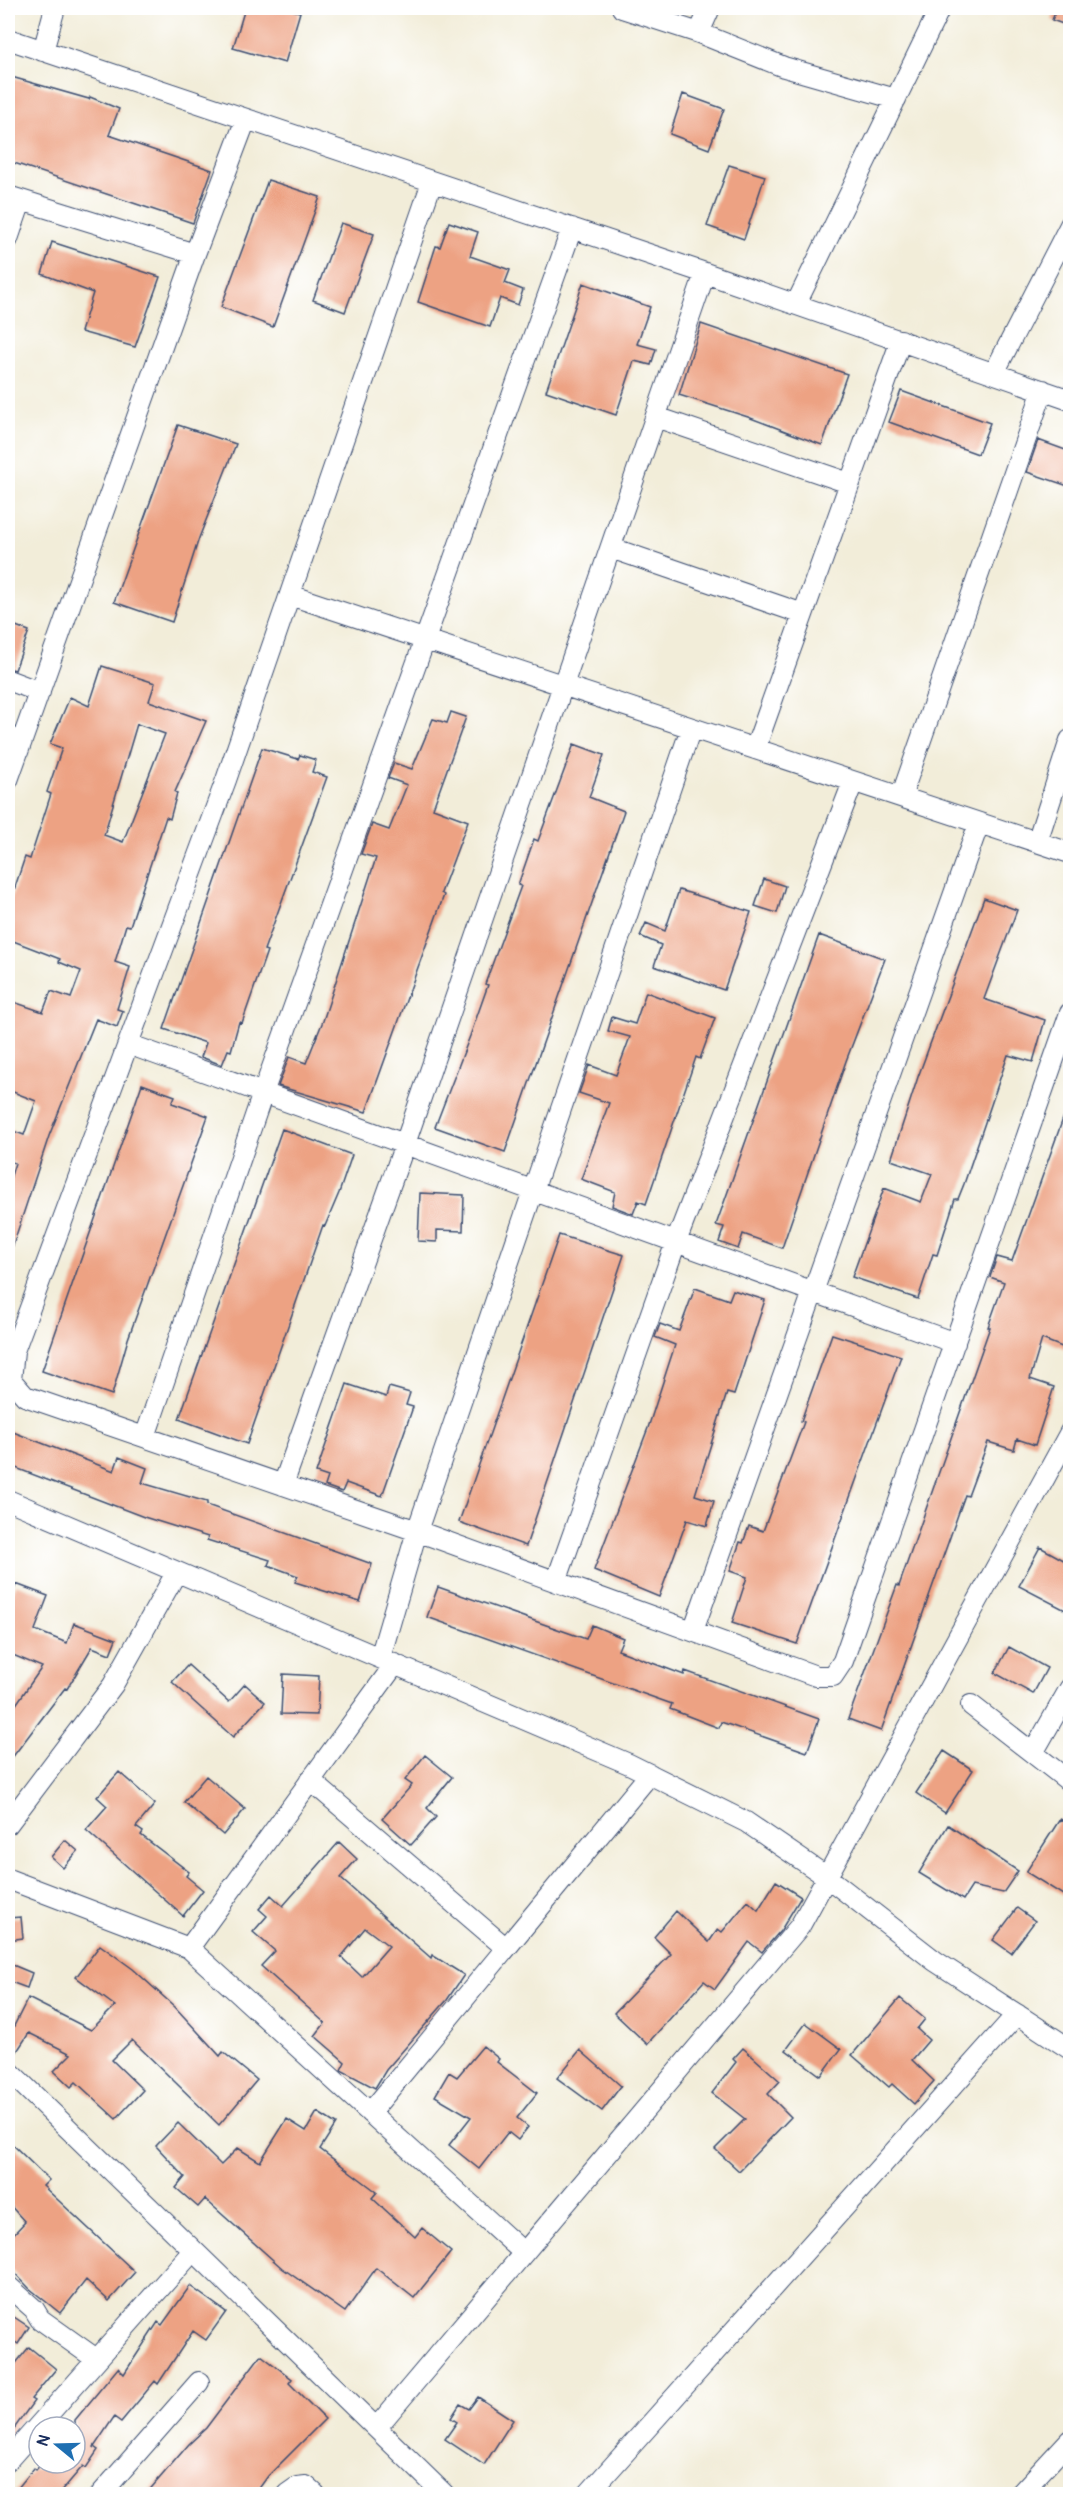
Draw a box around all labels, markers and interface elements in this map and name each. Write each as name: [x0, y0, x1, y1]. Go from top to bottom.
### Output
north arrow: [27, 2415, 87, 2475]
text: N: [33, 2432, 55, 2449]

